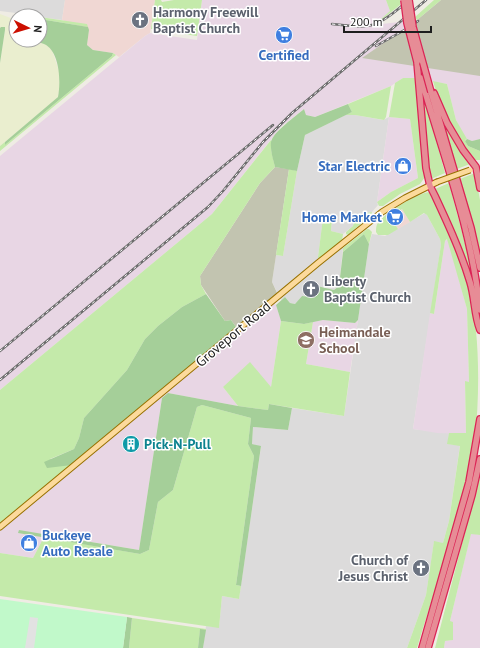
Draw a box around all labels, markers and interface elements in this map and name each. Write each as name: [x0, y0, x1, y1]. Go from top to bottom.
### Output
place label: Harmony Freewill Baptist Church: [153, 3, 259, 37]
north arrow: [8, 8, 48, 48]
scale bar: [344, 8, 431, 34]
church icon: Harmony Freewill Baptist Church: [130, 10, 150, 30]
text: 200 m: [350, 14, 383, 29]
text: N: [31, 25, 45, 33]
supermarket icon: Certified: [274, 25, 294, 45]
place label: Certified: [259, 46, 309, 64]
shop icon: Star Electric: [393, 156, 413, 176]
place label: Star Electric: [318, 157, 390, 175]
supermarket icon: Home Market: [385, 207, 405, 227]
place label: Home Market: [302, 208, 382, 226]
place label: Liberty Baptist Church: [324, 272, 411, 306]
church icon: Liberty Baptist Church: [301, 279, 321, 299]
street label: Groveport Road: [192, 297, 274, 371]
place label: Heimandale School: [319, 323, 391, 357]
school or university icon: Heimandale School: [296, 330, 316, 350]
building icon: Pick-N-Pull: [121, 434, 141, 454]
place label: Pick-N-Pull: [144, 435, 212, 453]
place label: Buckeye Auto Resale: [42, 526, 113, 560]
shop icon: Buckeye Auto Resale: [19, 533, 39, 553]
place label: Church of Jesus Christ: [338, 551, 410, 585]
church icon: Church of Jesus Christ: [411, 558, 431, 578]

